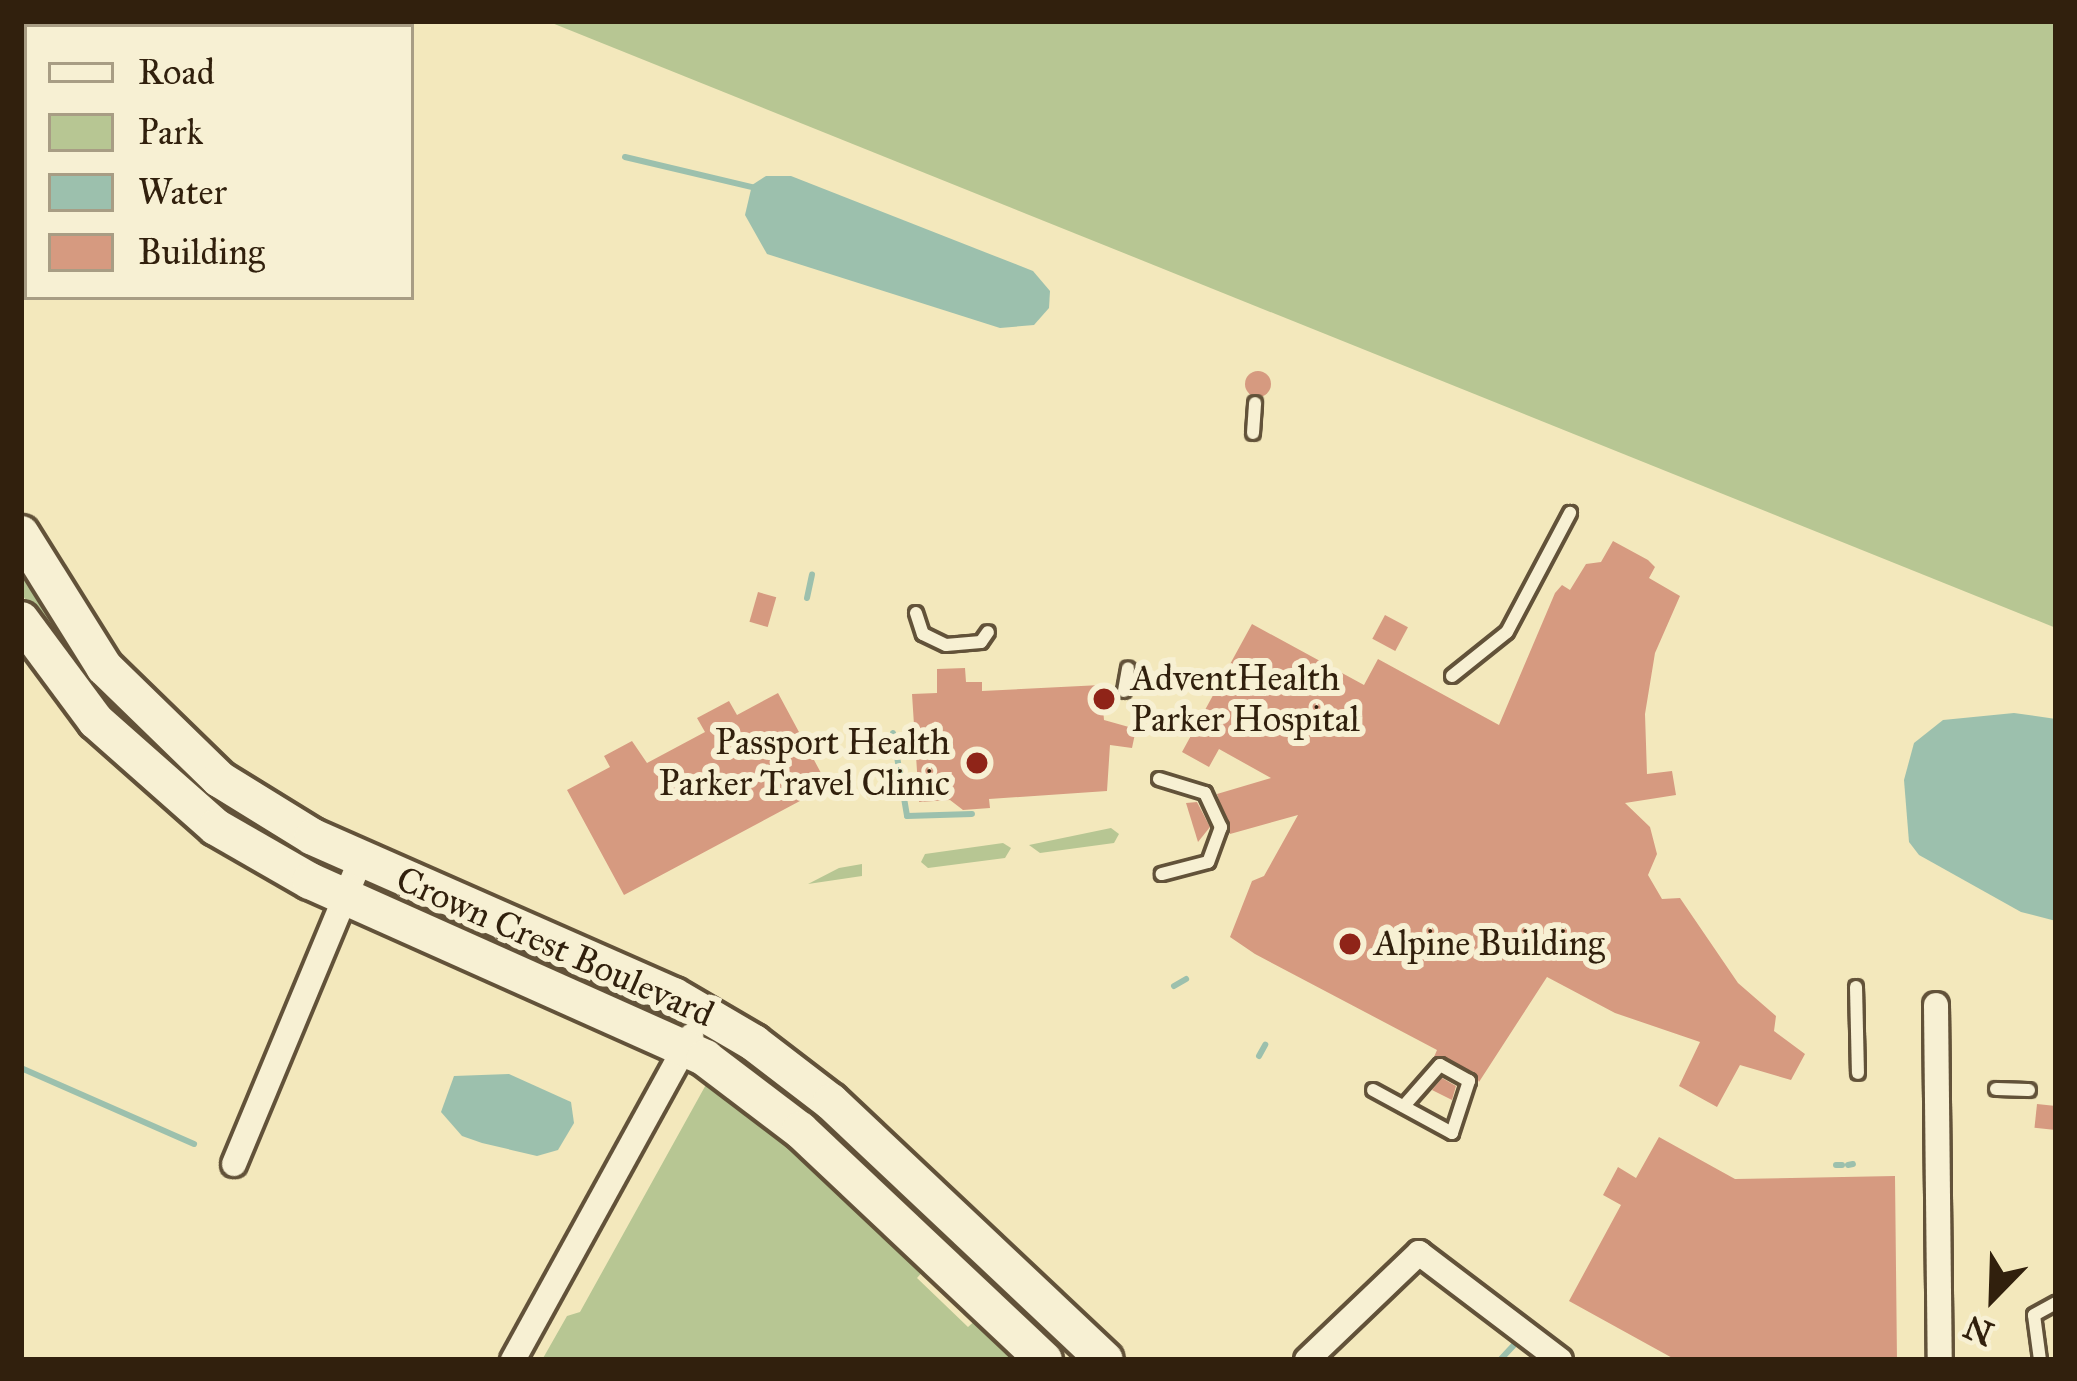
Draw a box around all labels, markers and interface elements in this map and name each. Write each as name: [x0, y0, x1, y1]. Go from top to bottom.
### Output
legend: [24, 24, 414, 300]
text: Road: [138, 50, 215, 94]
text: Park: [138, 110, 203, 154]
text: Water: [138, 170, 227, 214]
text: Building: [138, 230, 265, 274]
place label: AdventHealth Parker Hospital: [1131, 656, 1360, 741]
marker: AdventHealth Parker Hospital: [1088, 683, 1120, 715]
place label: Passport Health Parker Travel Clinic: [659, 720, 950, 805]
marker: Passport Health Parker Travel Clinic: [961, 747, 993, 779]
street label: Crown Crest Boulevard: [390, 858, 720, 1036]
place label: Alpine Building: [1374, 922, 1605, 966]
marker: Alpine Building: [1337, 931, 1363, 957]
north arrow: [1933, 1237, 2053, 1357]
text: N: [1958, 1306, 2000, 1354]

